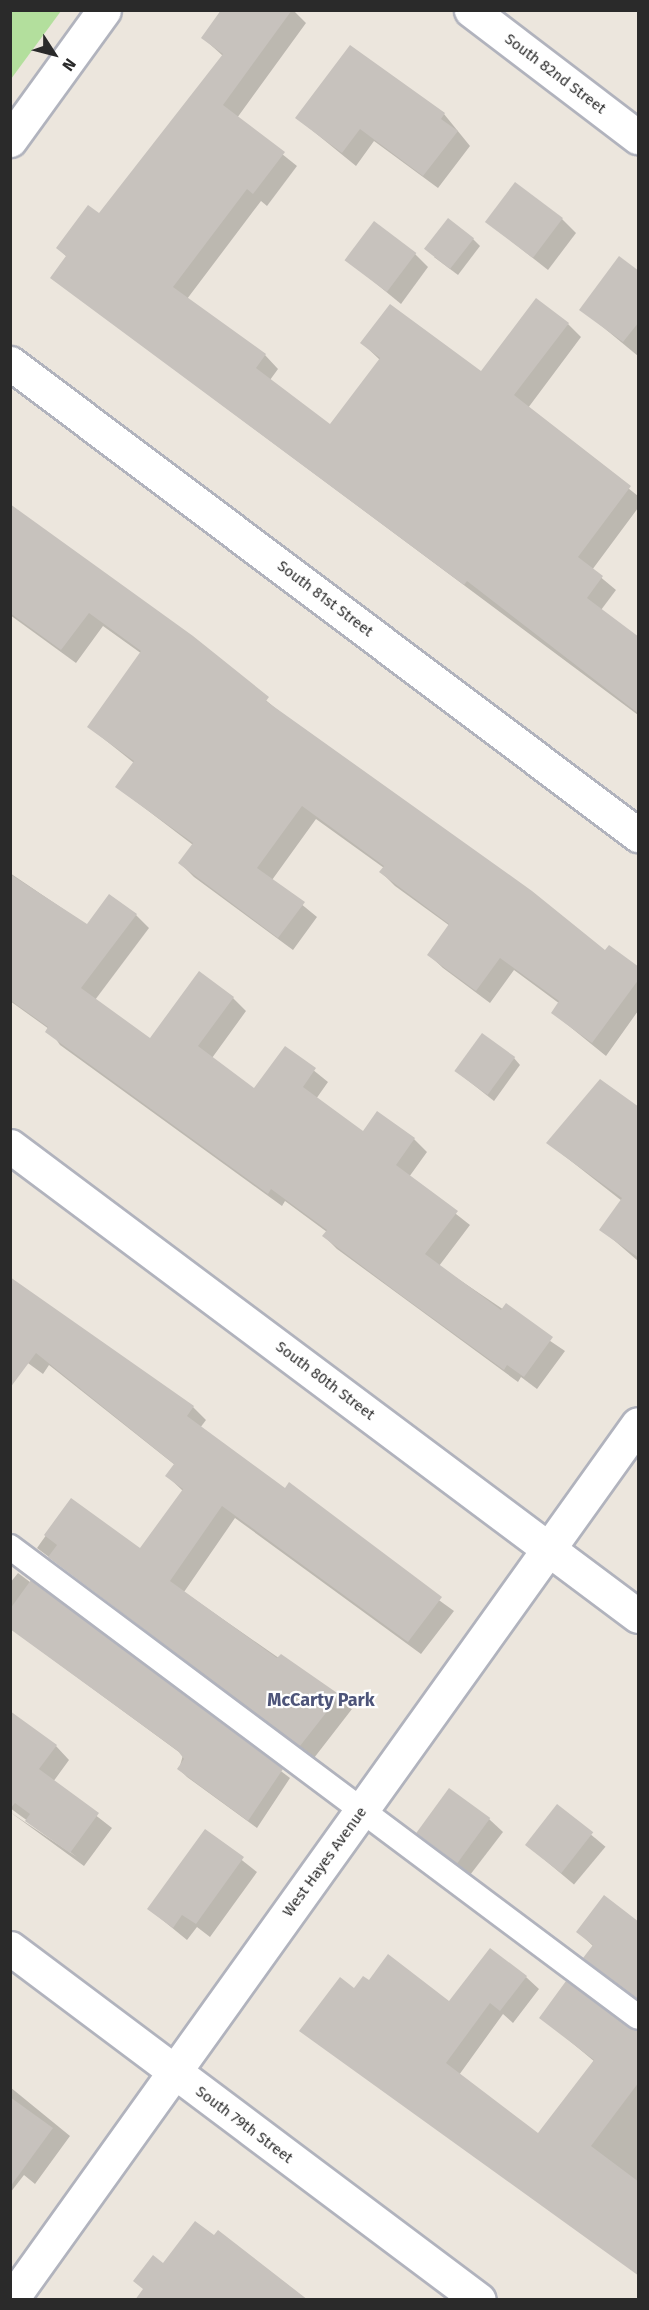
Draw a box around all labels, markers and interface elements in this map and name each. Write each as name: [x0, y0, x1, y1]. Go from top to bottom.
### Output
north arrow: [24, 24, 84, 84]
street label: South 82nd Street: [501, 30, 609, 118]
text: N: [58, 55, 80, 75]
street label: South 81st Street: [274, 557, 376, 641]
street label: South 80th Street: [272, 1338, 378, 1424]
district label: McCarty Park: [267, 1689, 375, 1711]
street label: West Hayes Avenue: [279, 1804, 371, 1920]
street label: South 79th Street: [192, 2083, 296, 2167]

